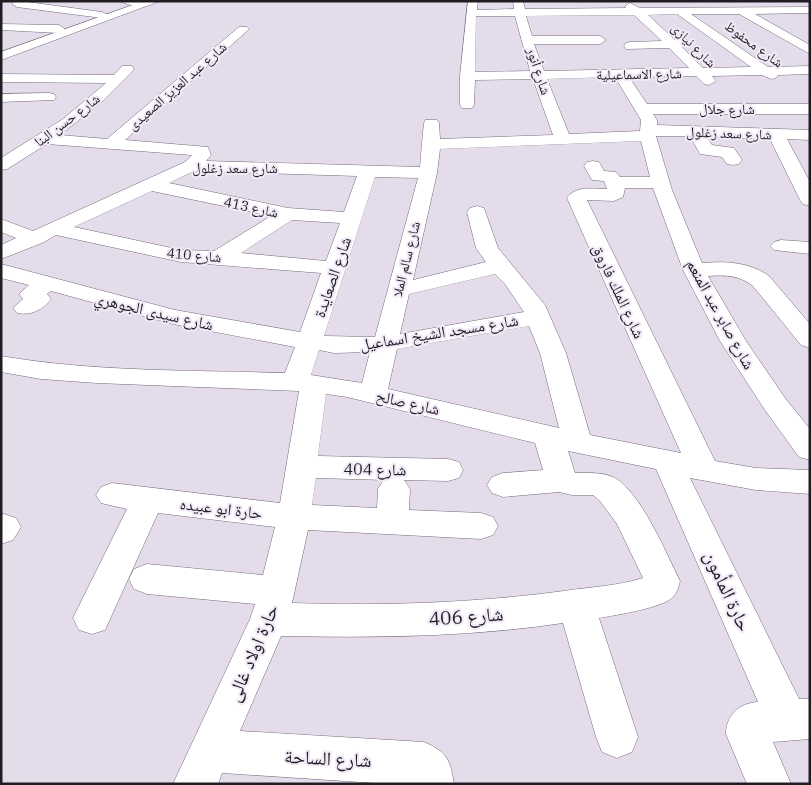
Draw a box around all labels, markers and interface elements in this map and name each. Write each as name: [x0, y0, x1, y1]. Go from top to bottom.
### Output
street label: شارع محفوظ: [720, 17, 787, 72]
street label: شارع نيازى: [667, 19, 720, 72]
street label: شارع عبد العزيز الصعيدى: [124, 38, 231, 135]
street label: شارع أنور: [522, 44, 555, 97]
street label: شارع الاسماعيلية: [596, 64, 682, 85]
street label: شارع حسن البنا: [31, 89, 104, 151]
street label: شارع جلال: [699, 100, 755, 119]
street label: شارع سعد زغلول: [686, 123, 772, 144]
street label: شارع سعد زغلول: [192, 159, 278, 178]
street label: شارع 413: [222, 192, 280, 223]
street label: شارع سالم الملا: [388, 220, 425, 299]
street label: شارع الصعايدة: [309, 234, 356, 320]
street label: شارع الملك فاروق: [587, 240, 650, 342]
street label: شارع 410: [166, 244, 222, 267]
street label: شارع صابر عبد المنعم: [682, 255, 760, 373]
street label: شارع سيدى الجوهري: [92, 288, 215, 337]
street label: شارع مسجد الشيخ اسماعيل: [358, 310, 520, 355]
street label: شارع صالح: [374, 385, 442, 420]
street label: شارع 404: [343, 458, 407, 481]
street label: حارة ابو عبيده: [179, 493, 263, 523]
street label: حارة المأمون: [699, 547, 757, 635]
street label: حارة اولاد غالى: [221, 601, 283, 705]
street label: شارع 406: [428, 601, 504, 631]
street label: شارع الساحة: [284, 744, 372, 772]

